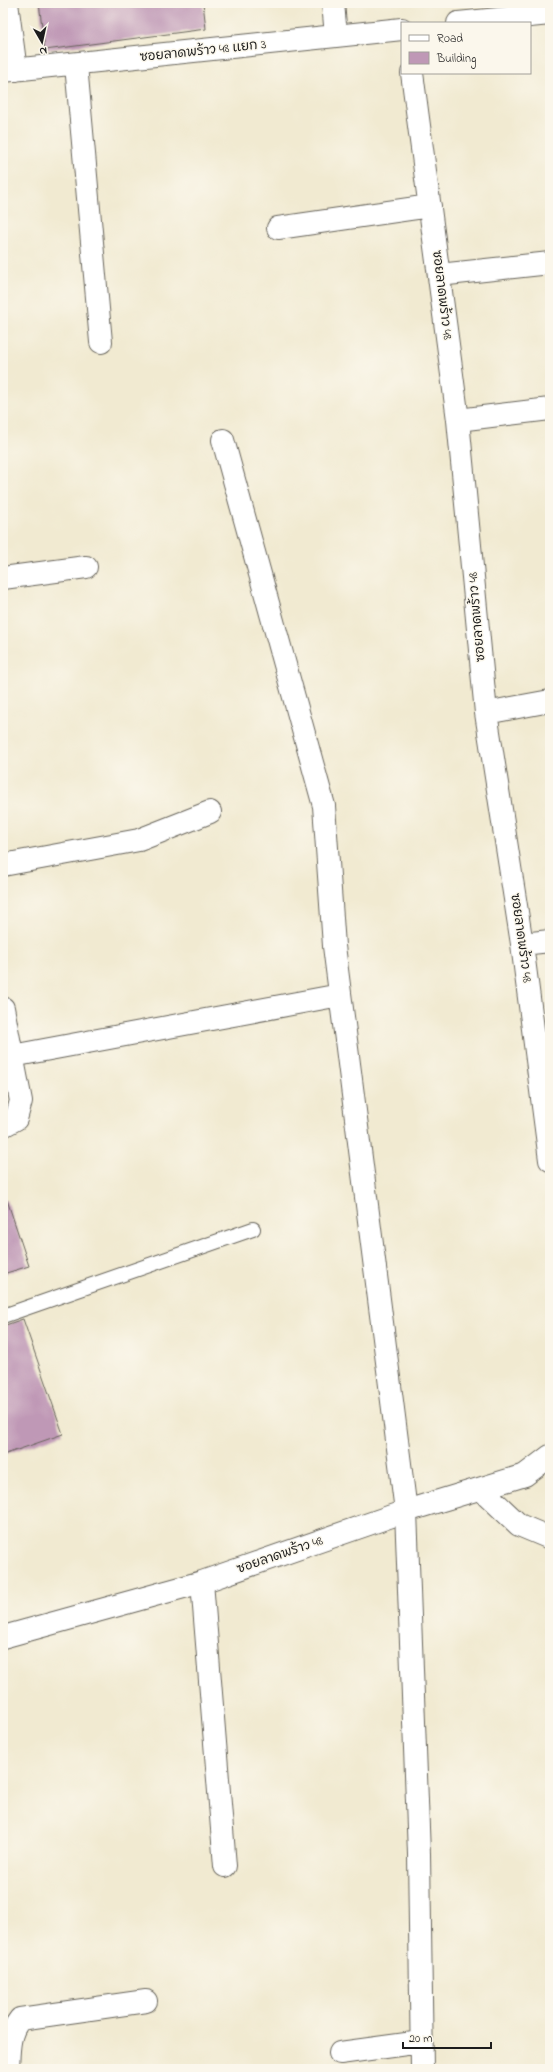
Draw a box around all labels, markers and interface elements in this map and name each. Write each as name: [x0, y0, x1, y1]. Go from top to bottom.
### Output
north arrow: [22, 22, 62, 62]
legend: [401, 22, 531, 74]
text: Road: [437, 30, 463, 48]
street label: ซอยลาดพร้าว 48 แยก 3: [139, 35, 267, 67]
text: N: [38, 42, 48, 59]
text: Building: [436, 50, 476, 69]
street label: ซอยลาดพร้าว 48: [427, 249, 457, 341]
street label: ซอยลาดพร้าว 48: [464, 571, 490, 663]
street label: ซอยลาดพร้าว 48: [505, 892, 537, 984]
street label: ซอยลาดพร้าว 48: [234, 1531, 326, 1579]
scale bar: [403, 2024, 491, 2050]
text: 20 m: [409, 2030, 432, 2048]

